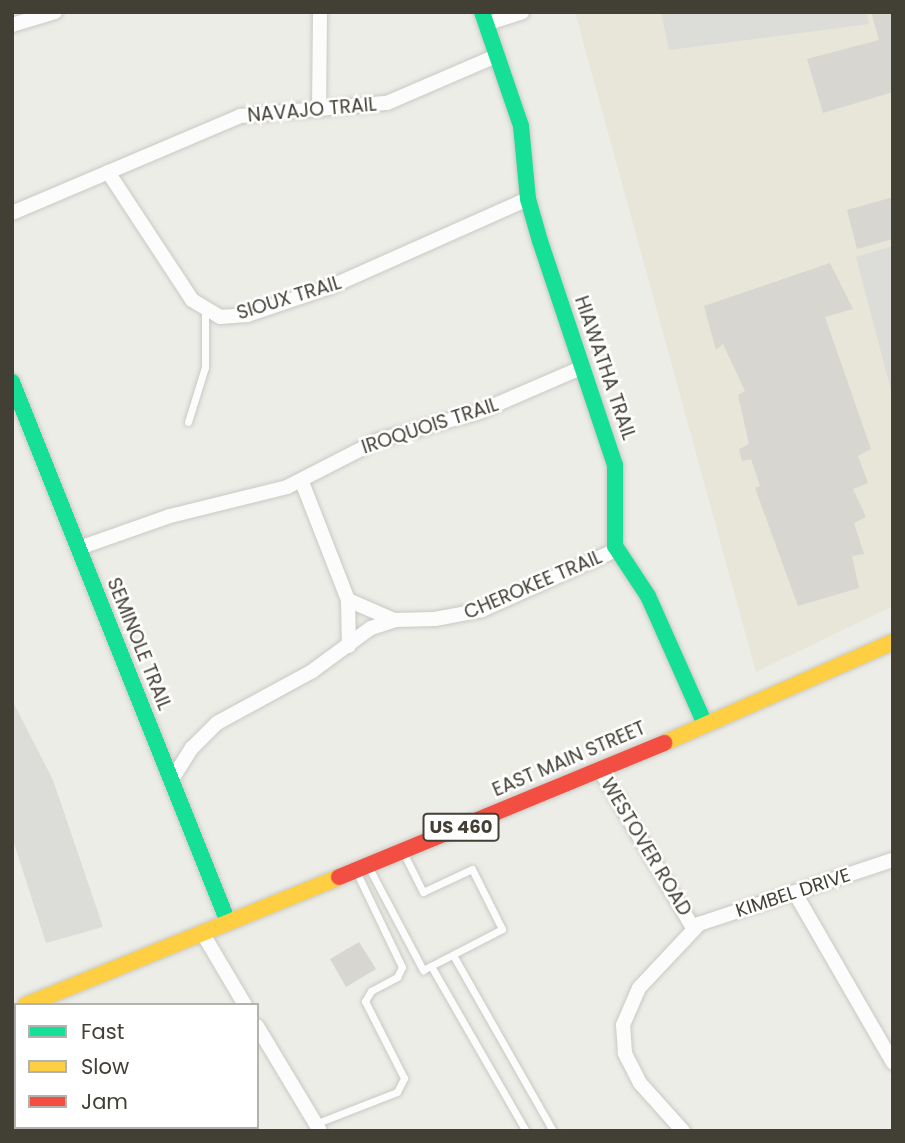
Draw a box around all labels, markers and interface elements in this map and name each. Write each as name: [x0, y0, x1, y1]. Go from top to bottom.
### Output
street label: NAVAJO TRAIL: [247, 93, 377, 127]
street label: SIOUX TRAIL: [234, 271, 344, 325]
street label: HIAWATHA TRAIL: [570, 293, 640, 443]
street label: IROQUOIS TRAIL: [359, 393, 501, 459]
street label: CHEROKEE TRAIL: [461, 546, 605, 624]
street label: SEMINOLE TRAIL: [102, 574, 176, 714]
street label: EAST MAIN STREET: [489, 716, 649, 802]
street label: WESTOVER ROAD: [596, 774, 696, 920]
road number: US 460: [422, 812, 500, 842]
street label: KIMBEL DRIVE: [733, 864, 853, 922]
legend: [14, 1003, 259, 1129]
text: Fast: [81, 1017, 124, 1046]
text: Slow: [81, 1052, 129, 1081]
text: Jam: [81, 1087, 128, 1116]

